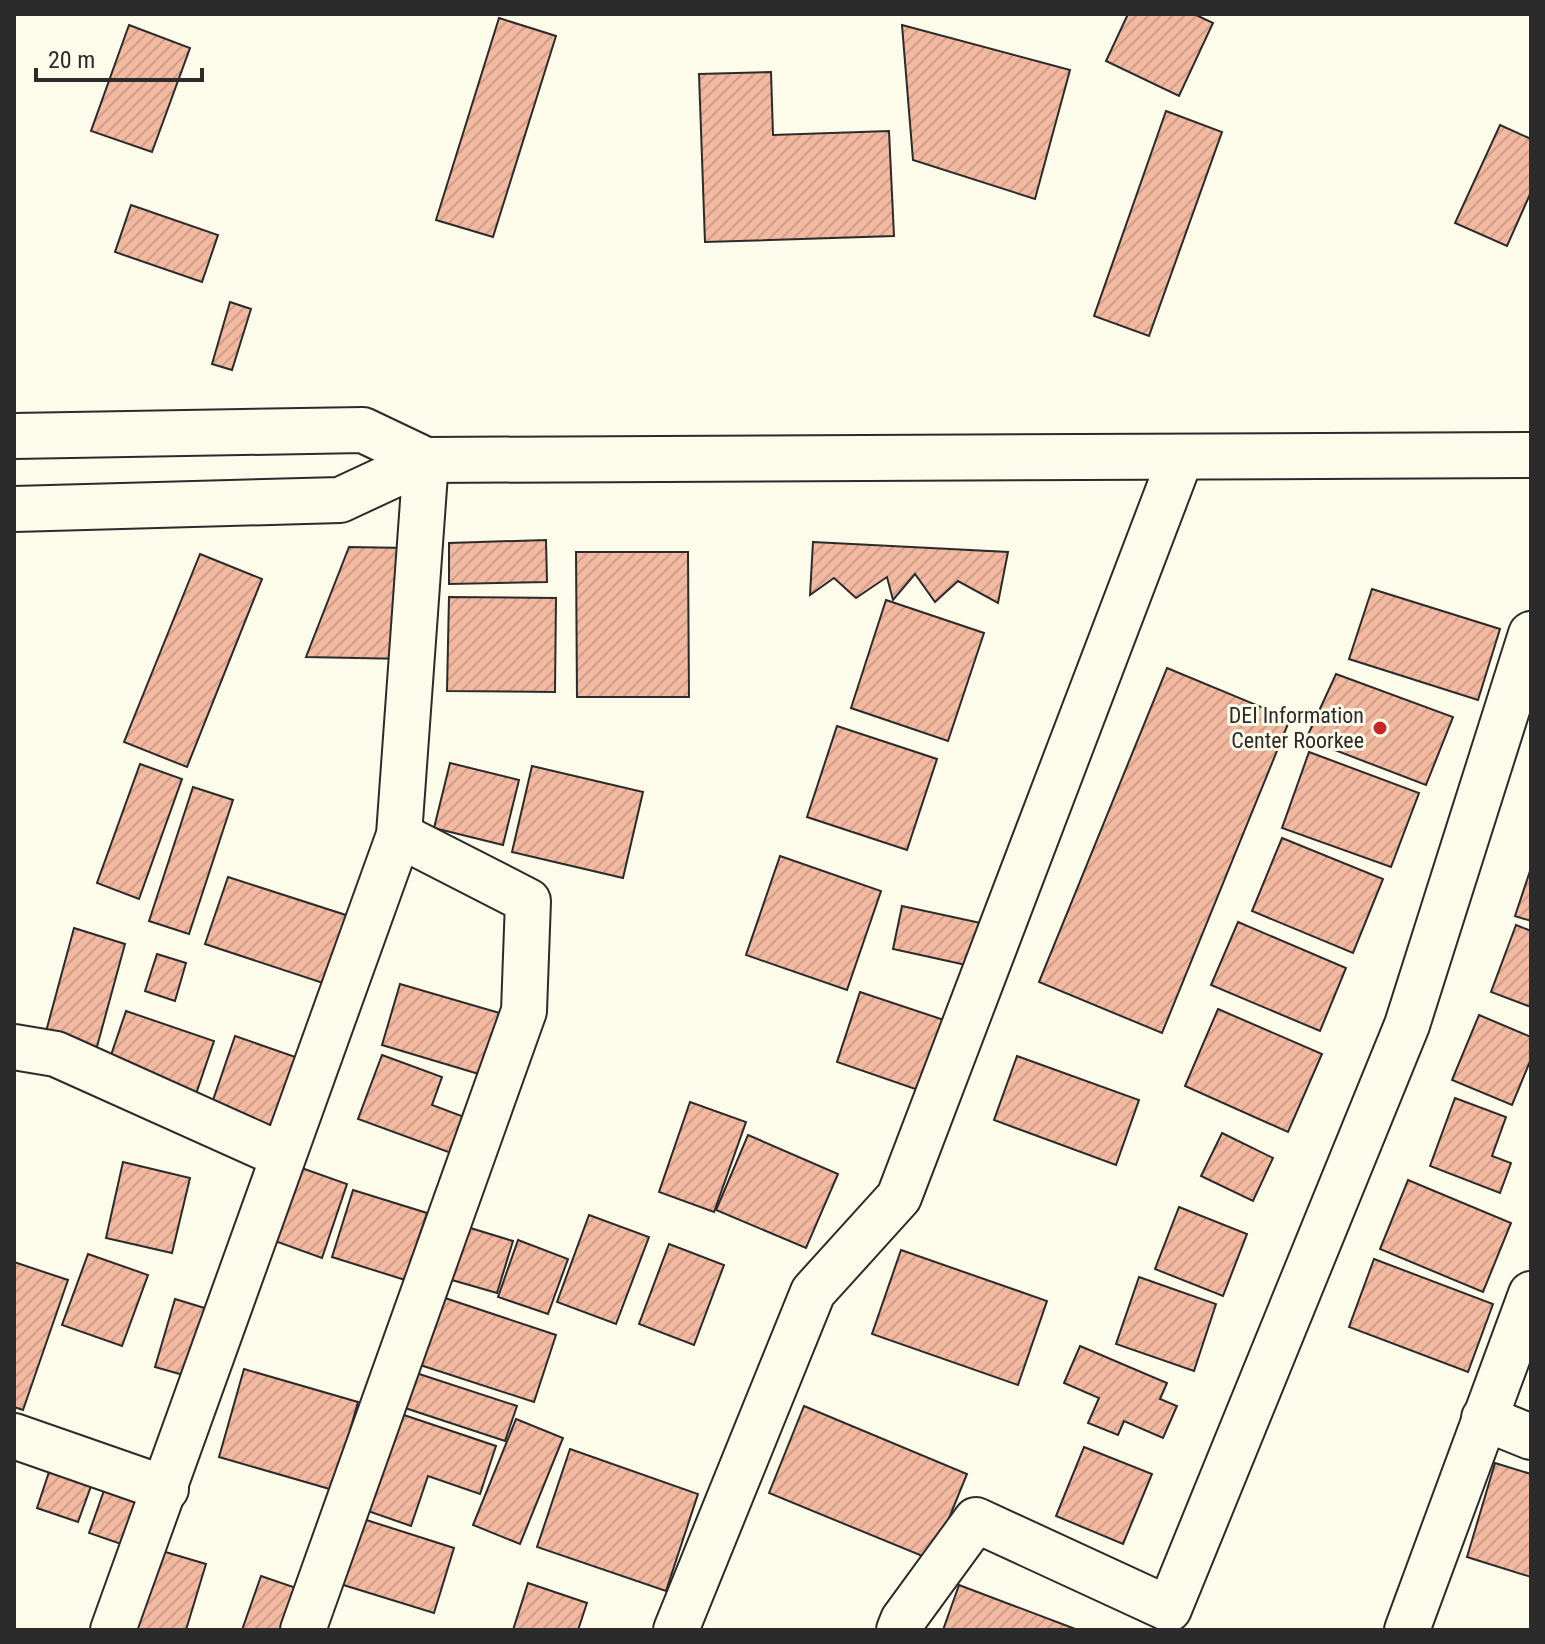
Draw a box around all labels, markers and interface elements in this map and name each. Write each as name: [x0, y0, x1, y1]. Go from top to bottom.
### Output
scale bar: [36, 32, 202, 82]
text: 20 m: [48, 46, 95, 74]
place label: DEI Information Center Roorkee: [1229, 703, 1364, 753]
marker: DEI Information Center Roorkee: [1371, 719, 1389, 737]

